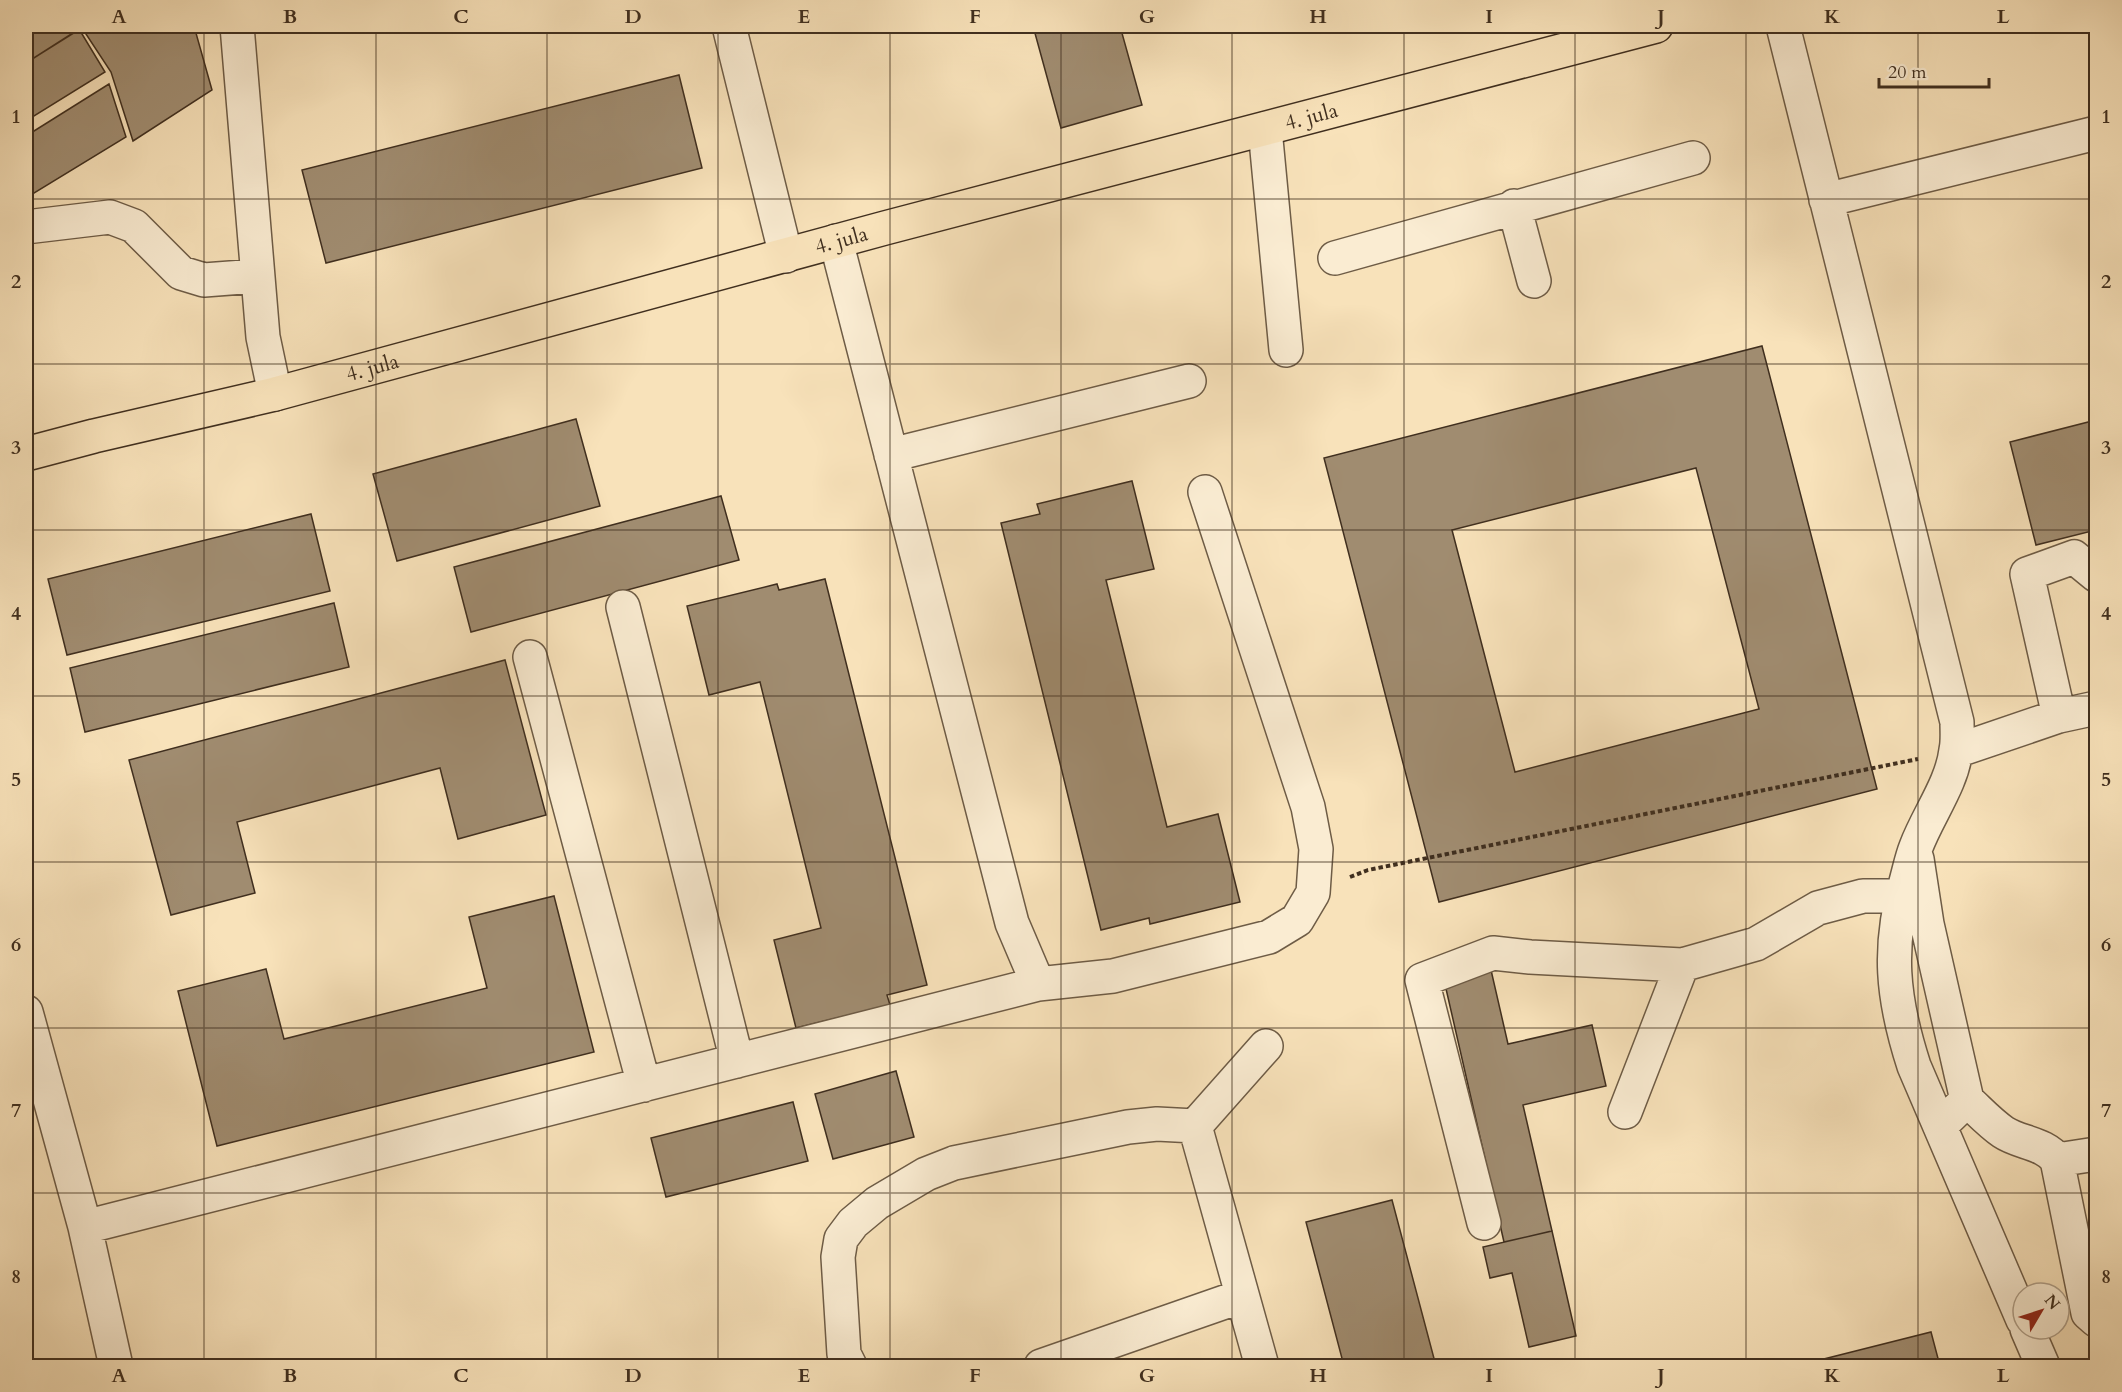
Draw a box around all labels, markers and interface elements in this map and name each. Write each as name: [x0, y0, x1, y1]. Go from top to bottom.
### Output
text: A: [111, 3, 127, 30]
text: B: [283, 3, 297, 30]
text: C: [453, 3, 469, 30]
text: D: [624, 3, 642, 30]
text: E: [798, 3, 810, 30]
text: F: [969, 3, 981, 30]
text: G: [1139, 3, 1155, 30]
text: H: [1309, 3, 1327, 30]
text: I: [1485, 3, 1493, 30]
text: J: [1654, 3, 1665, 30]
text: K: [1824, 3, 1841, 30]
text: L: [1997, 3, 2010, 30]
scale bar: [1879, 51, 1988, 89]
text: 20 m: [1888, 60, 1927, 85]
street label: 4. jula: [1282, 96, 1341, 138]
text: 1: [11, 103, 21, 130]
text: 1: [2101, 103, 2111, 130]
street label: 4. jula: [812, 219, 871, 261]
text: 2: [11, 268, 21, 295]
text: 2: [2101, 268, 2111, 295]
street label: 4. jula: [343, 347, 402, 389]
text: 3: [11, 434, 21, 461]
text: 3: [2101, 434, 2111, 461]
text: 4: [11, 600, 21, 627]
text: 4: [2101, 600, 2111, 627]
text: 5: [11, 766, 21, 793]
text: 5: [2101, 766, 2111, 793]
text: 6: [11, 931, 21, 958]
text: 6: [2101, 931, 2111, 958]
text: 7: [11, 1097, 21, 1124]
text: 7: [2101, 1097, 2111, 1124]
text: 8: [11, 1263, 21, 1290]
text: 8: [2101, 1263, 2111, 1290]
north arrow: [2011, 1281, 2071, 1341]
text: N: [2039, 1290, 2065, 1315]
text: A: [111, 1362, 127, 1389]
text: B: [283, 1362, 297, 1389]
text: C: [453, 1362, 469, 1389]
text: D: [624, 1362, 642, 1389]
text: E: [798, 1362, 810, 1389]
text: F: [969, 1362, 981, 1389]
text: G: [1139, 1362, 1155, 1389]
text: H: [1309, 1362, 1327, 1389]
text: I: [1485, 1362, 1493, 1389]
text: J: [1654, 1362, 1665, 1389]
text: K: [1824, 1362, 1841, 1389]
text: L: [1997, 1362, 2010, 1389]

